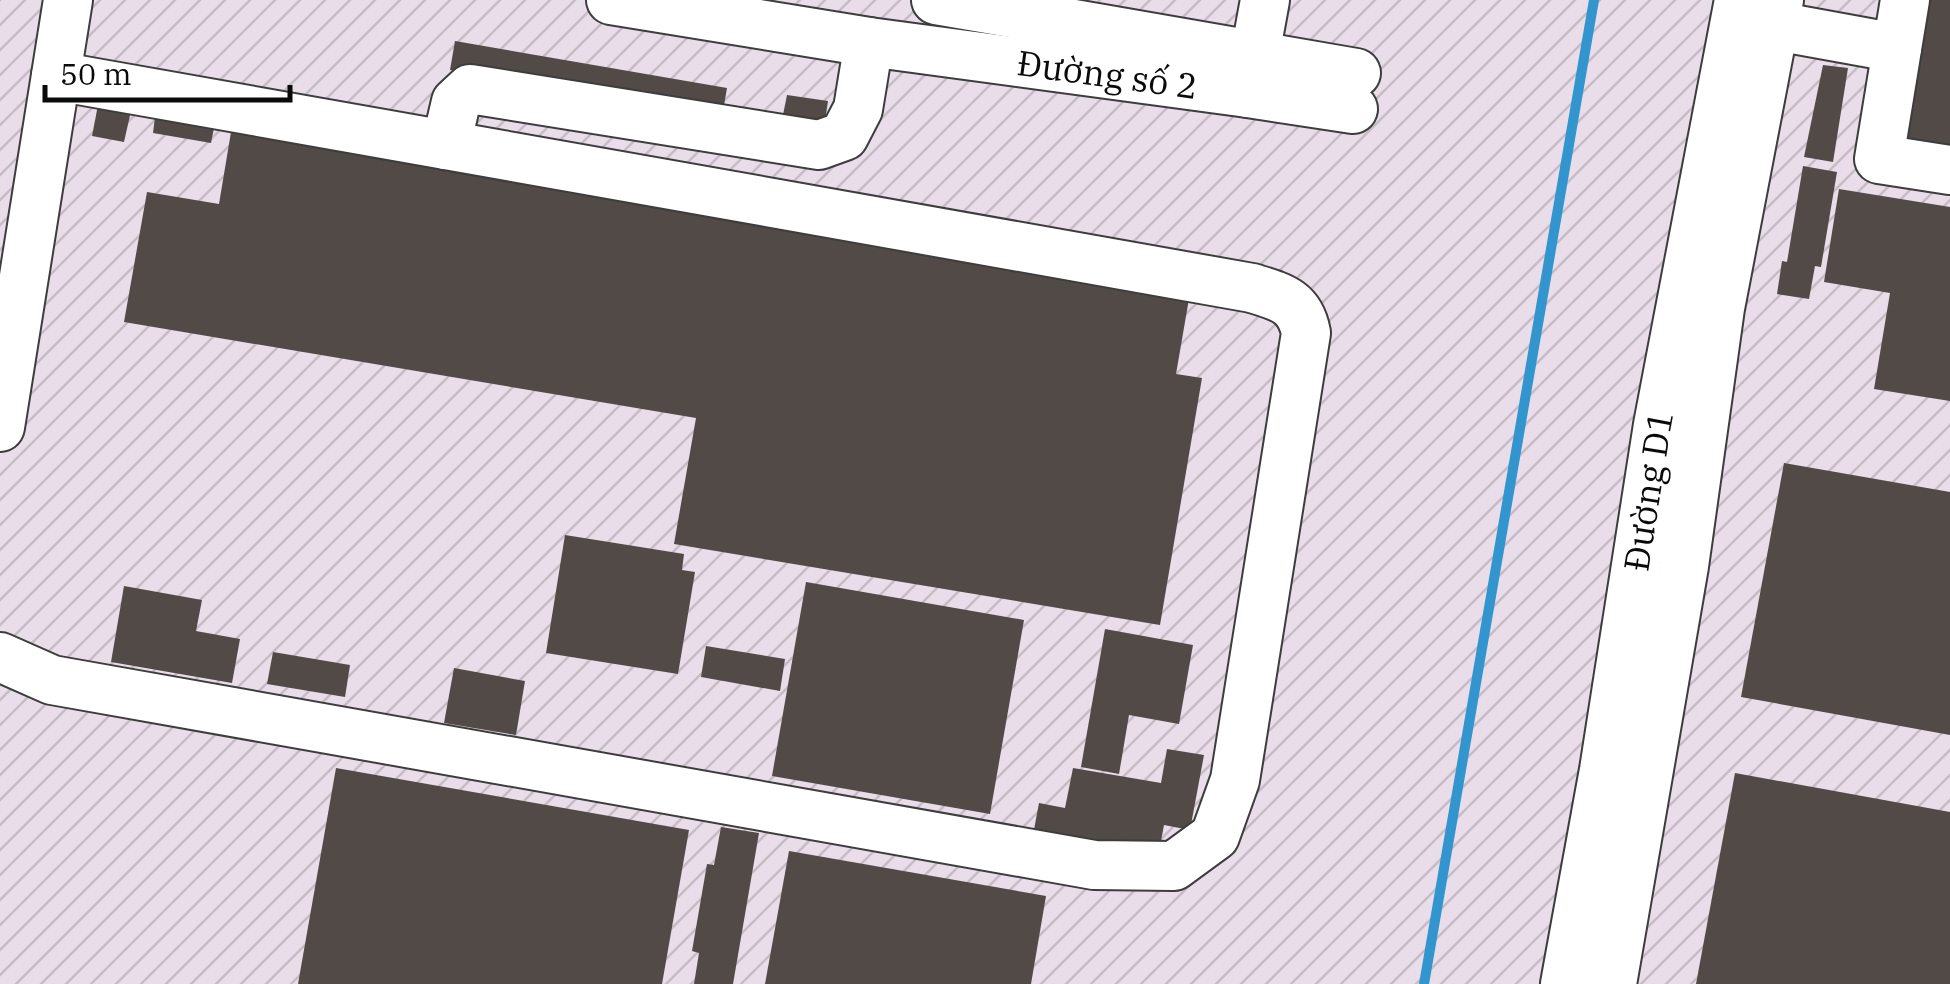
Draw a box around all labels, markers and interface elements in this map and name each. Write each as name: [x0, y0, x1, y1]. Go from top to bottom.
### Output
street label: Đường số 2: [1014, 39, 1201, 109]
scale bar: [45, 40, 290, 102]
text: 50 m: [60, 54, 132, 93]
street label: Đường D1: [1612, 407, 1683, 574]

